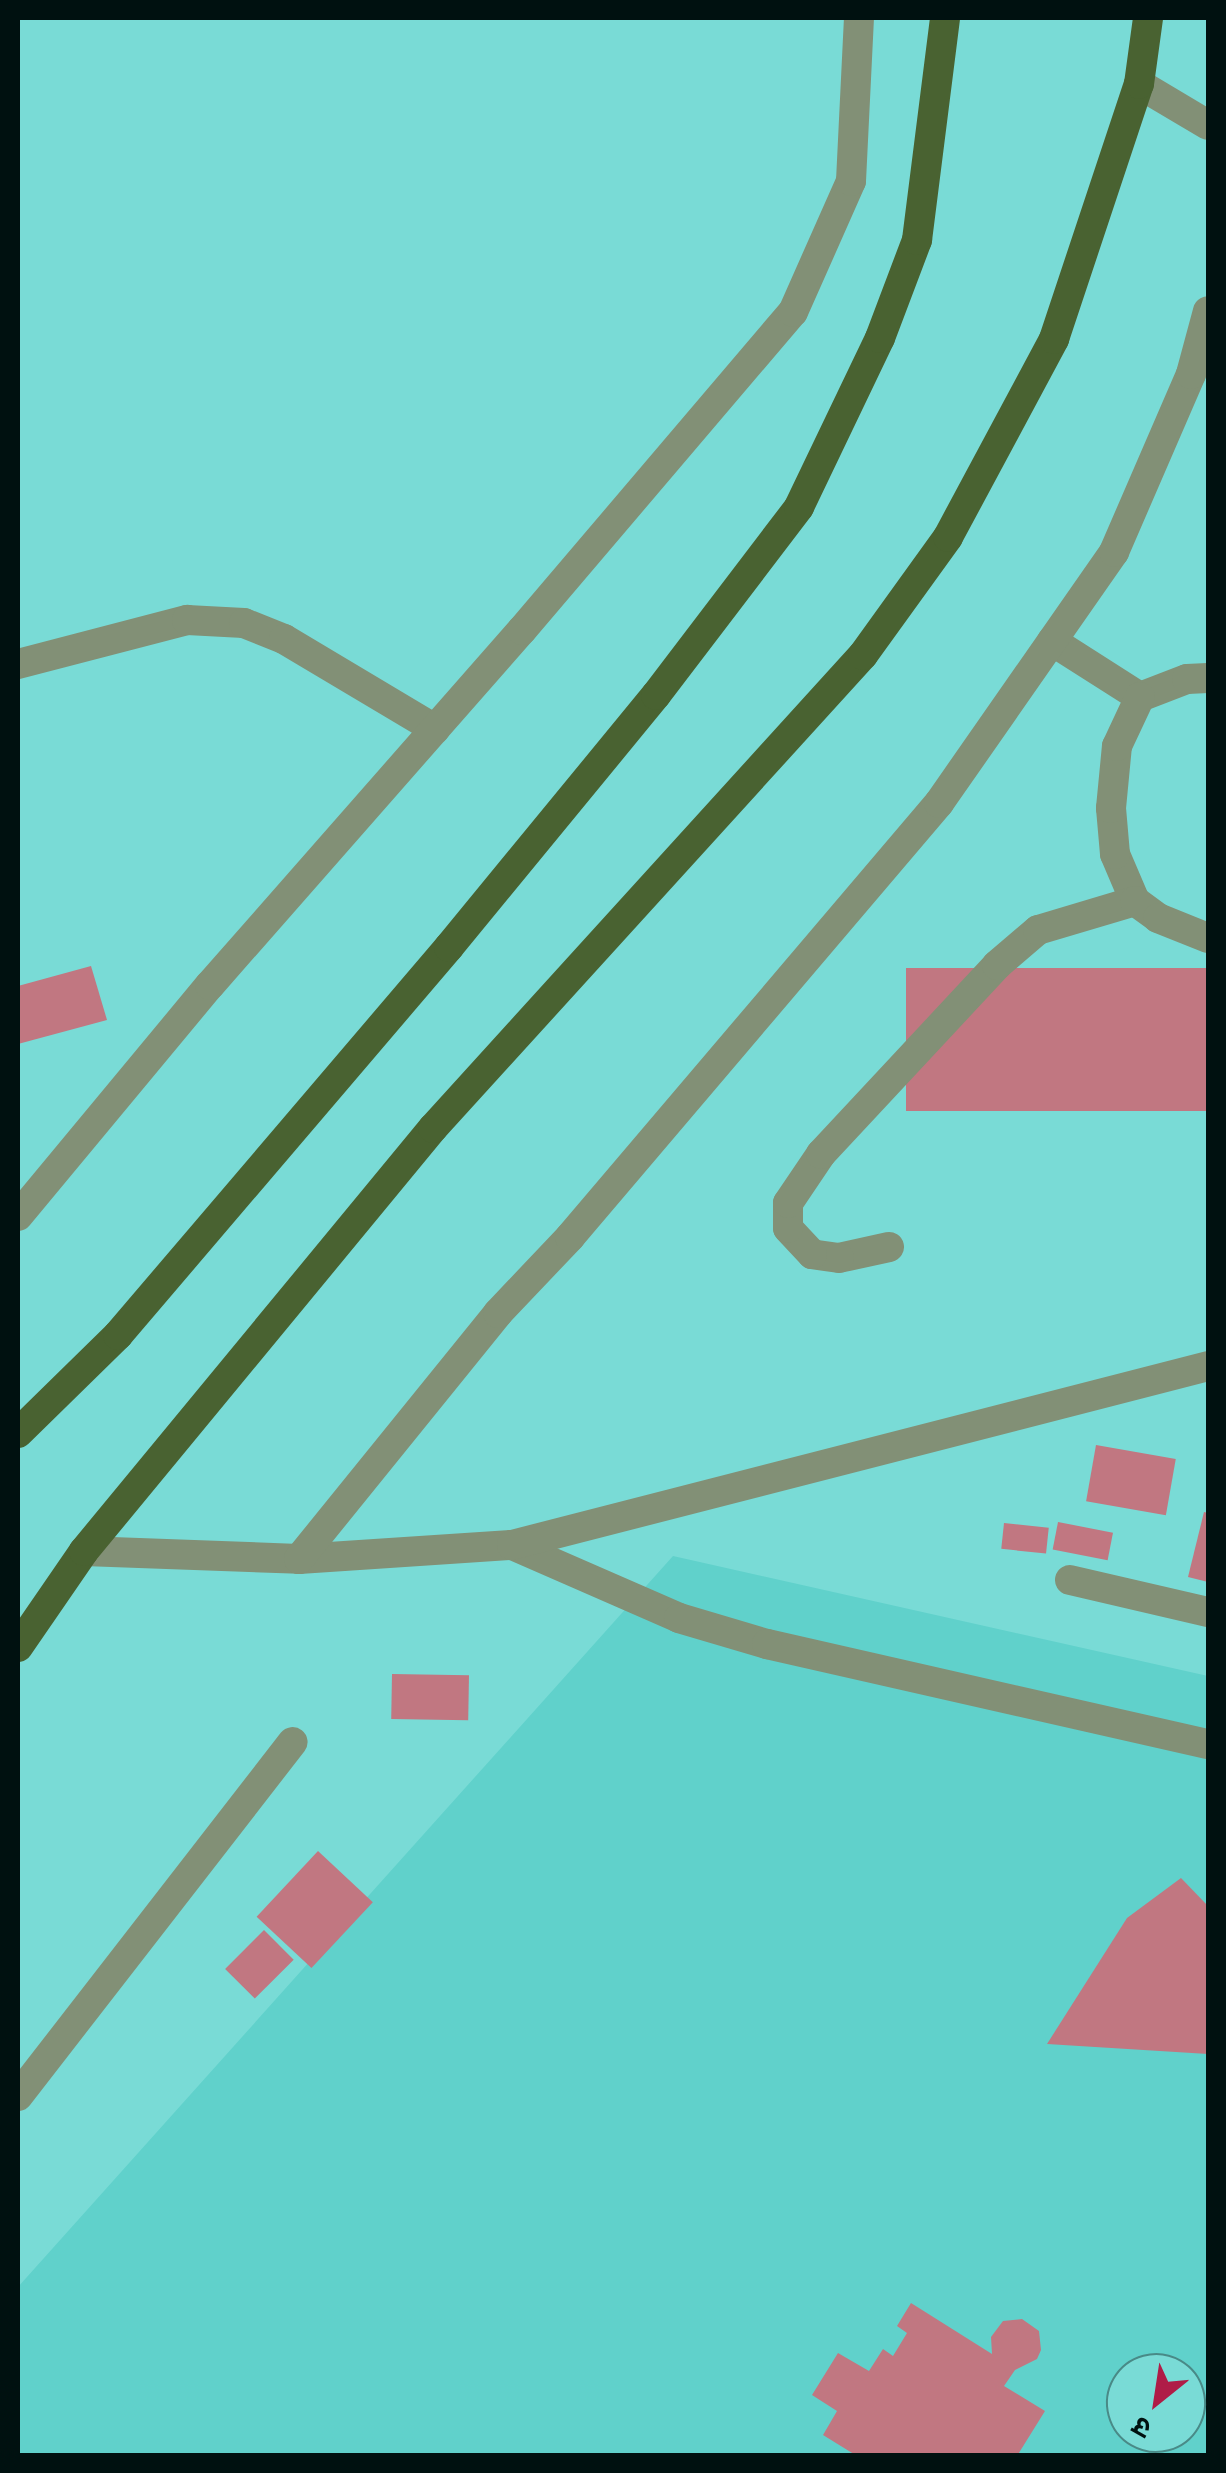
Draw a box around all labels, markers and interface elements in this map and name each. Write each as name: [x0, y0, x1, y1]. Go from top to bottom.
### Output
north arrow: [1106, 2353, 1206, 2453]
text: उ: [1126, 2408, 1158, 2446]

